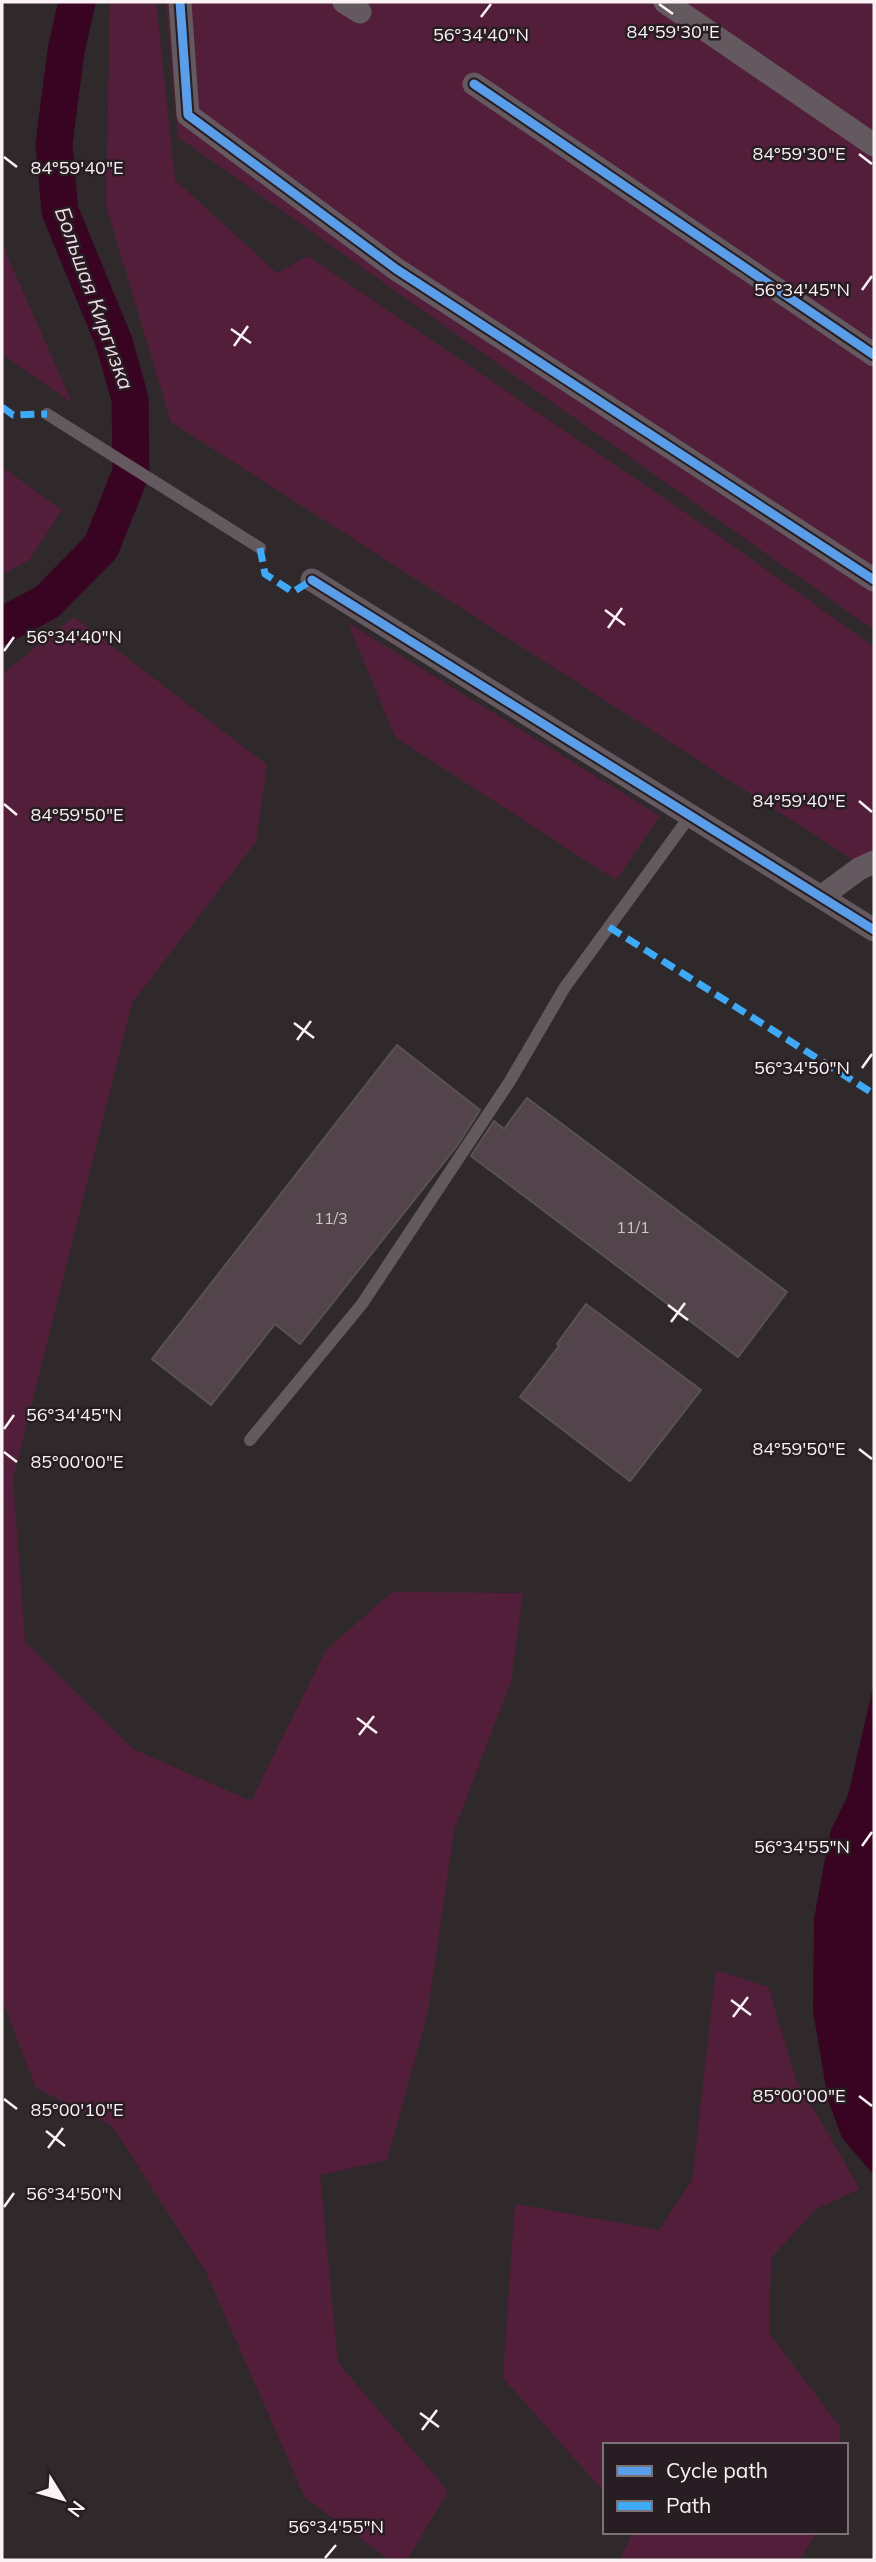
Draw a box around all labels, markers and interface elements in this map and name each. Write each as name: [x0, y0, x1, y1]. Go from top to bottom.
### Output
text: 84°59'30"E: [626, 20, 720, 43]
text: 56°34'40"N: [433, 23, 529, 46]
text: 84°59'30"E: [752, 142, 846, 165]
text: 84°59'40"E: [30, 156, 124, 179]
water label: Большая Киргизка: [50, 203, 140, 393]
text: 56°34'45"N: [754, 278, 850, 301]
text: 56°34'40"N: [26, 625, 122, 648]
text: 84°59'40"E: [752, 789, 846, 812]
text: 84°59'50"E: [30, 803, 124, 826]
text: 56°34'50"N: [754, 1056, 850, 1079]
house number: 11/3: [314, 1208, 348, 1228]
house number: 11/1: [616, 1217, 650, 1237]
text: 56°34'45"N: [26, 1403, 122, 1426]
text: 84°59'50"E: [752, 1437, 846, 1460]
text: 85°00'00"E: [30, 1450, 124, 1473]
text: 56°34'55"N: [754, 1835, 850, 1858]
text: 85°00'00"E: [752, 2084, 846, 2107]
text: 85°00'10"E: [30, 2098, 124, 2121]
text: 56°34'50"N: [26, 2182, 122, 2205]
legend: [603, 2443, 848, 2534]
text: Cycle path: [666, 2457, 768, 2483]
north arrow: [28, 2464, 98, 2534]
text: Path: [666, 2492, 711, 2518]
text: N: [63, 2496, 90, 2522]
text: 56°34'55"N: [288, 2515, 384, 2538]

